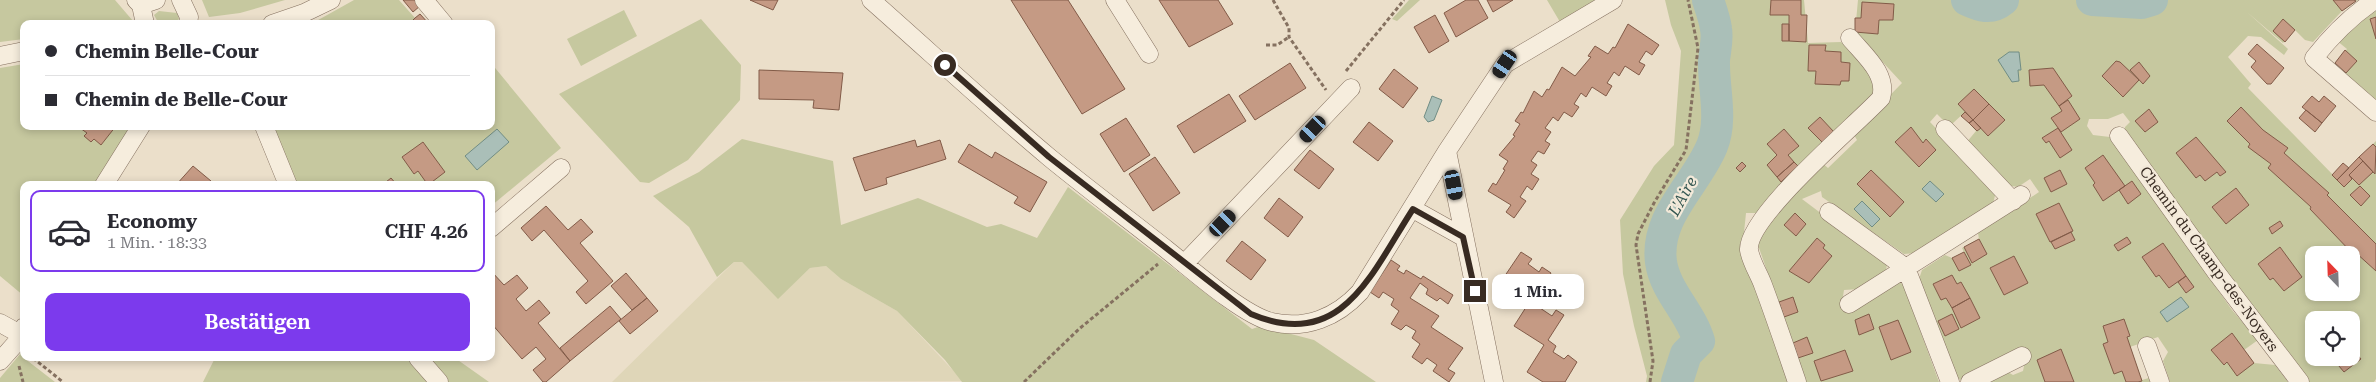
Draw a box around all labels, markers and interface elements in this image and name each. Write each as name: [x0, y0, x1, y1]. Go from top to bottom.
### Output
text: Chemin Belle-Cour: [75, 40, 259, 63]
car: [1490, 47, 1519, 81]
route start: [934, 54, 956, 76]
text: Chemin de Belle-Cour: [75, 88, 288, 111]
car: [1297, 113, 1328, 145]
street label: Chemin du Champ-des-Noyers: [2136, 163, 2282, 355]
car: [1443, 169, 1464, 201]
water label: L'Aire: [1664, 173, 1701, 220]
car: [1207, 207, 1238, 239]
icon: car: [47, 209, 92, 254]
text: Economy: [107, 210, 197, 233]
text: CHF 4.26: [385, 220, 468, 243]
text: 1 Min. · 18:33: [107, 233, 207, 252]
north arrow: [2305, 246, 2360, 301]
map controls: [2305, 246, 2360, 366]
callout: 1 Min.: [1492, 274, 1585, 308]
route end: [1464, 280, 1486, 302]
text: 1 Min.: [1514, 282, 1562, 301]
button: Bestätigen: [45, 293, 470, 351]
button: locate: [2305, 311, 2360, 366]

